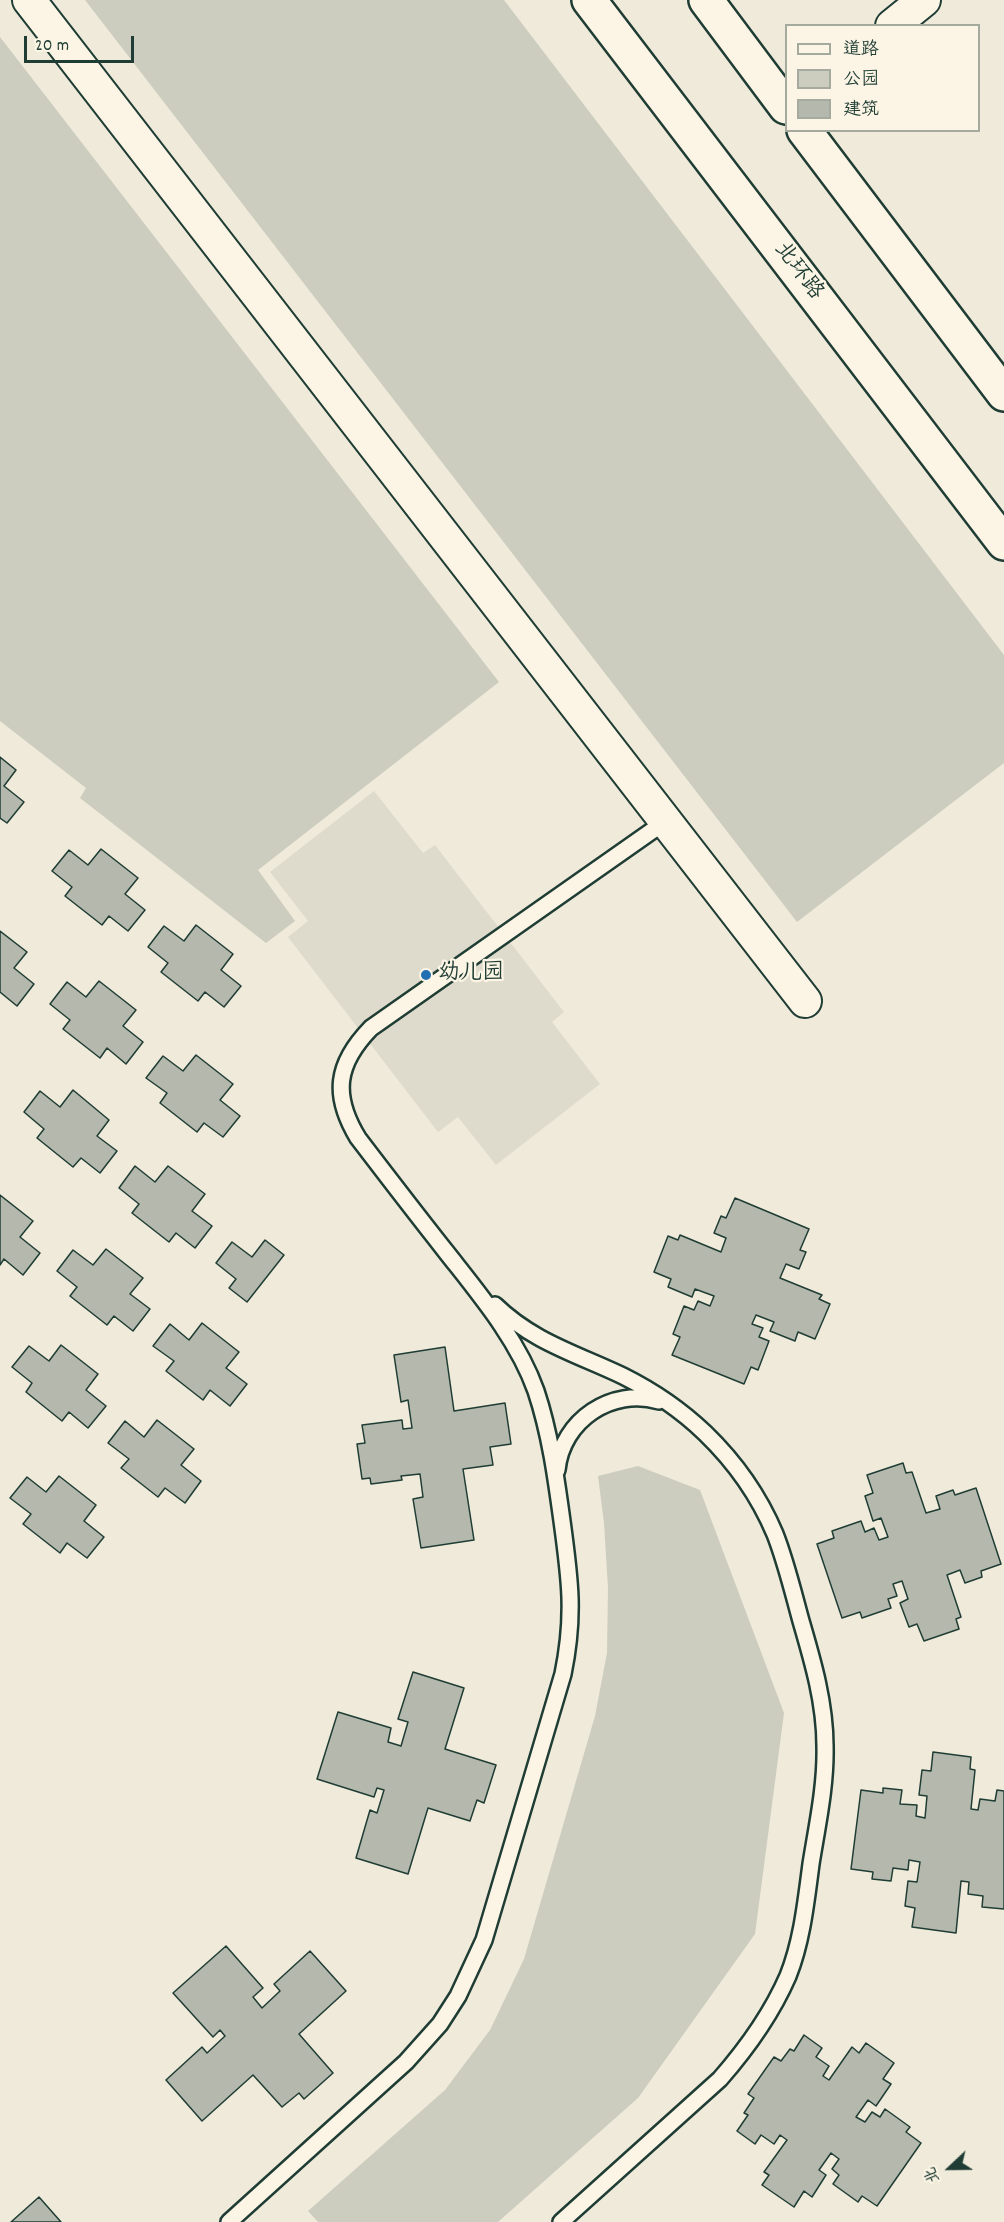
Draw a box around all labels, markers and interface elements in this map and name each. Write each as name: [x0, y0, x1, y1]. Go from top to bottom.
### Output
scale bar: [27, 24, 136, 62]
legend: [785, 24, 980, 132]
text: 20 m: [35, 34, 69, 59]
text: 道路: [843, 38, 879, 63]
text: 公园: [843, 68, 879, 93]
text: 建筑: [843, 98, 879, 123]
street label: 北环路: [767, 238, 827, 306]
place label: 幼儿园: [438, 962, 504, 988]
marker: 幼儿园: [419, 968, 433, 982]
north arrow: [920, 2138, 980, 2198]
text: 北: [919, 2163, 947, 2187]

